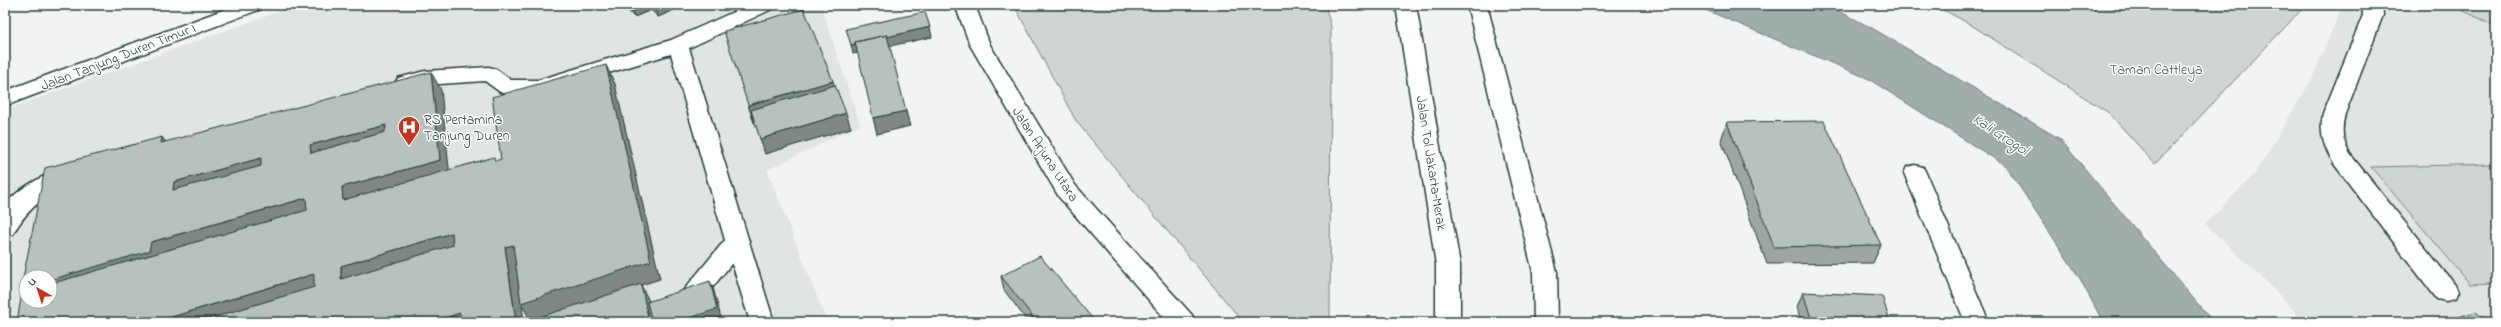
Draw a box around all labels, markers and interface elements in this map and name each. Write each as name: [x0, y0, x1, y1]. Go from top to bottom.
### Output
street label: Jalan Tanjung Duren Timur I: [38, 18, 199, 98]
park label: Taman Cattleya: [2109, 60, 2203, 82]
street label: Jalan Tol Jakarta–Merak: [1409, 94, 1452, 233]
street label: Jalan Arjuna Utara: [1006, 103, 1083, 206]
water label: Kali Grogol: [1968, 109, 2035, 163]
place label: RS Pertamina Tanjung Duren: [424, 110, 510, 148]
hospital icon: RS Pertamina Tanjung Duren: [396, 114, 422, 147]
north arrow: [18, 269, 58, 309]
text: U: [25, 274, 40, 290]

